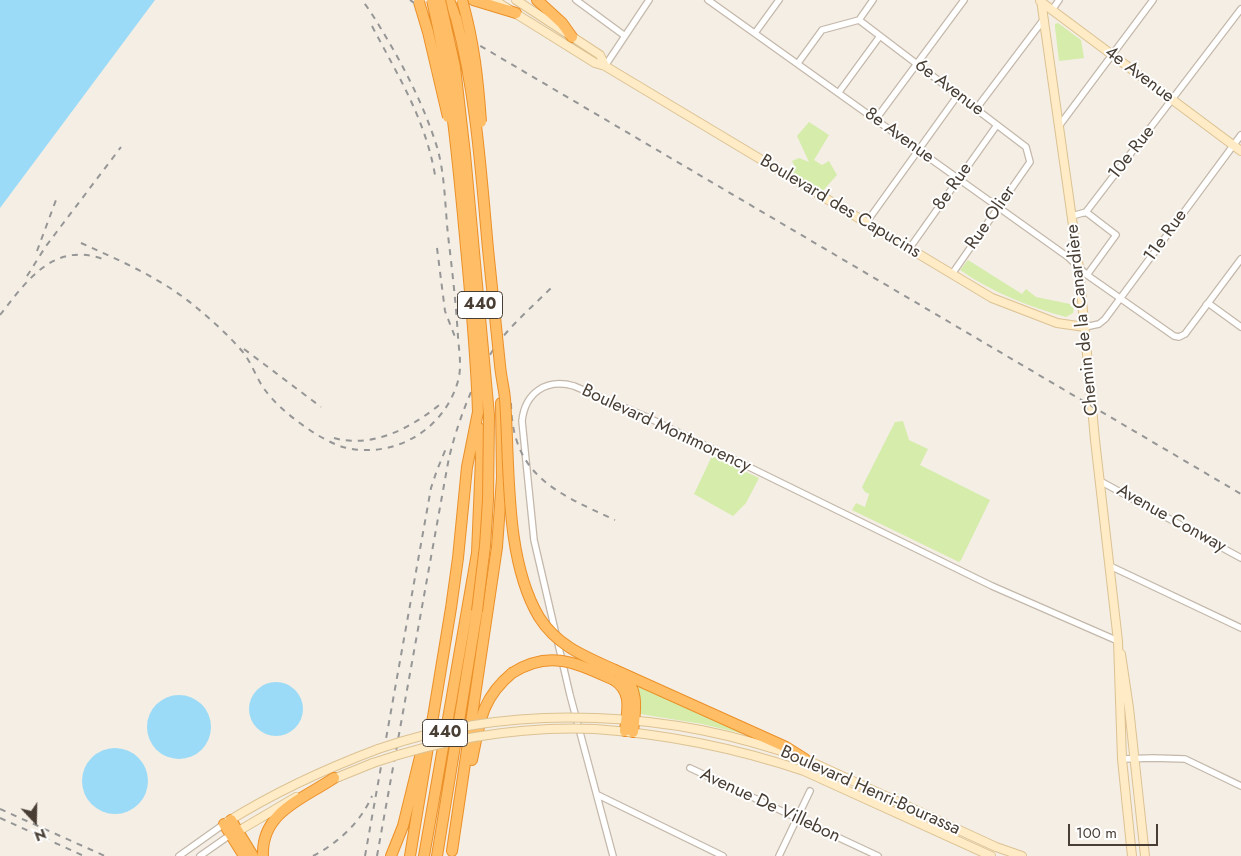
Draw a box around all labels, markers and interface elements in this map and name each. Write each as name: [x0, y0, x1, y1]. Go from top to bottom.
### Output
street label: 4e Avenue: [1100, 42, 1178, 108]
street label: 6e Avenue: [910, 55, 988, 121]
street label: 8e Avenue: [860, 104, 938, 168]
street label: 10e Rue: [1104, 122, 1160, 184]
street label: Boulevard des Capucins: [756, 150, 924, 264]
street label: 8e Rue: [929, 159, 977, 215]
street label: Rue Olier: [961, 182, 1021, 254]
street label: 11e Rue: [1140, 206, 1192, 266]
street label: Chemin de la Canardière: [1062, 223, 1104, 417]
road number: 440: [458, 292, 502, 318]
street label: Boulevard Montmorency: [578, 380, 754, 478]
street label: Avenue Conway: [1113, 480, 1229, 558]
road number: 440: [422, 720, 468, 746]
street label: Boulevard Henri-Bourassa: [777, 742, 963, 840]
street label: Avenue De Villebon: [697, 764, 843, 848]
north arrow: [10, 796, 60, 846]
scale bar: [1071, 814, 1161, 846]
text: 100 m: [1076, 822, 1117, 844]
text: N: [32, 824, 49, 846]

